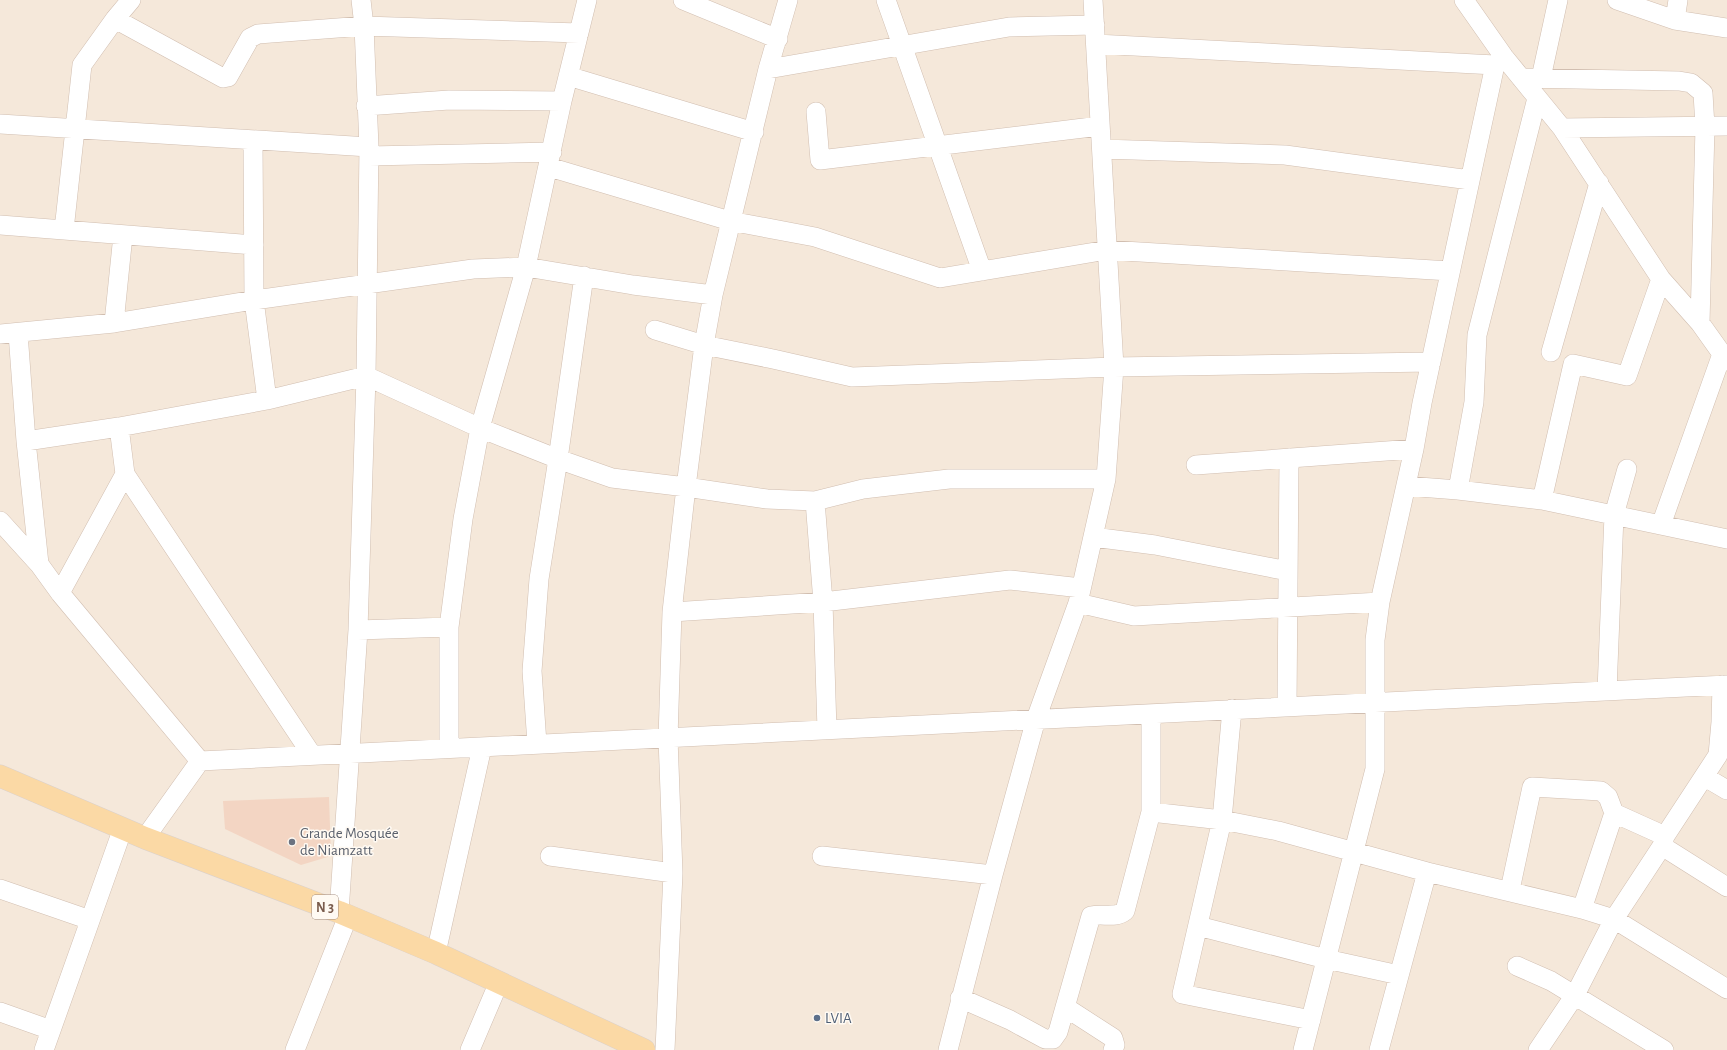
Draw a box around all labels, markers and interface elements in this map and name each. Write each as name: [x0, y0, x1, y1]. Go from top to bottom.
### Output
place label: Grande Mosquée de Niamzatt: [300, 826, 399, 858]
marker: Grande Mosquée de Niamzatt: [287, 837, 297, 847]
road number: N 3: [312, 895, 338, 919]
place label: LVIA: [825, 1011, 852, 1026]
marker: LVIA: [812, 1013, 822, 1023]

